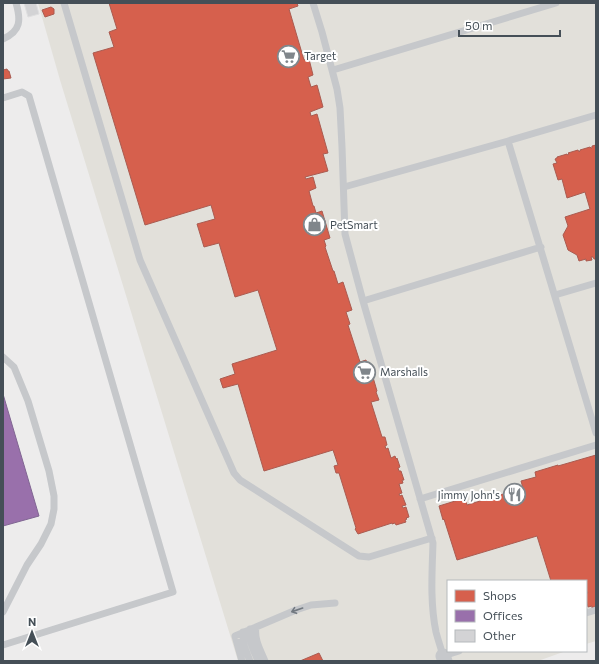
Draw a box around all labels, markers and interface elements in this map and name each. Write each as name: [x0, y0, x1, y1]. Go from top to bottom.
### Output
scale bar: [459, 12, 560, 38]
text: 50 m: [465, 18, 493, 32]
supermarket icon: Target: [276, 43, 302, 69]
place label: Target: [304, 49, 337, 62]
shop icon: PetSmart: [302, 212, 328, 238]
place label: PetSmart: [330, 218, 378, 231]
supermarket icon: Marshalls: [352, 359, 378, 385]
place label: Marshalls: [380, 365, 428, 378]
restaurant icon: Jimmy John's: [502, 482, 528, 508]
place label: Jimmy John's: [437, 488, 500, 502]
legend: [447, 580, 587, 652]
text: Shops: [483, 588, 517, 602]
one-way arrow: [291, 607, 304, 614]
text: Offices: [483, 608, 523, 622]
north arrow: [12, 612, 52, 652]
text: N: [28, 615, 36, 628]
text: Other: [483, 628, 516, 642]

